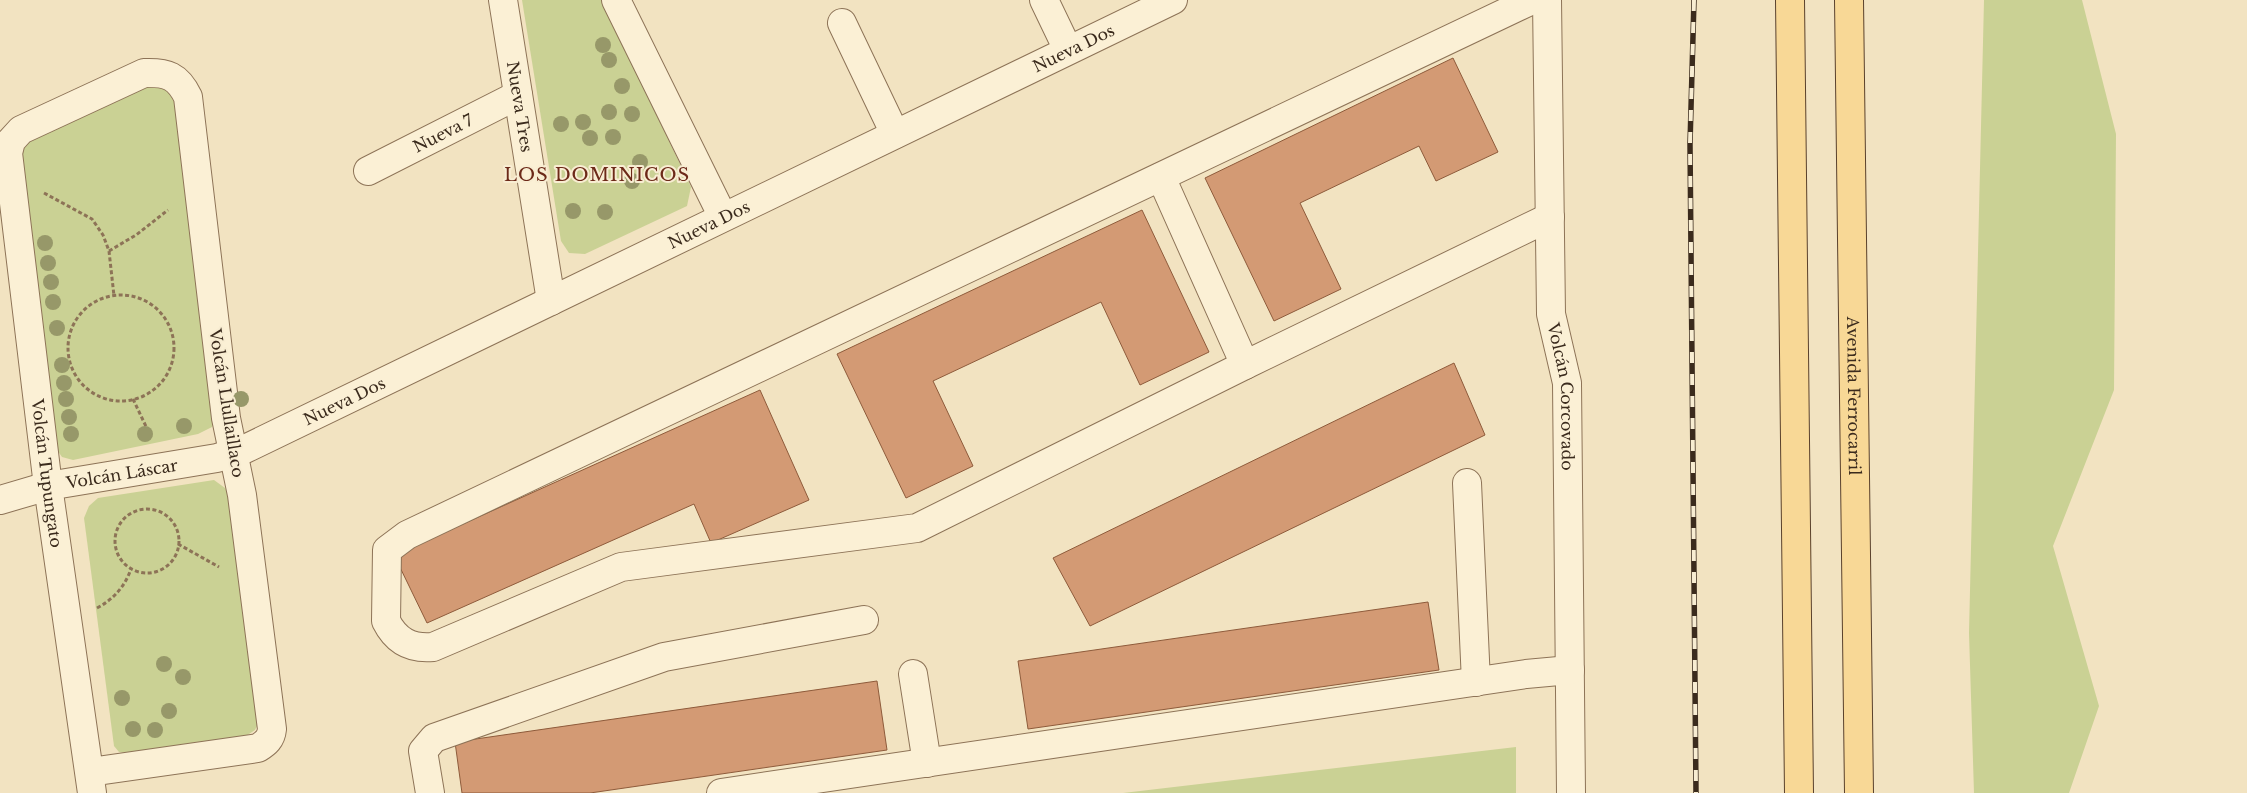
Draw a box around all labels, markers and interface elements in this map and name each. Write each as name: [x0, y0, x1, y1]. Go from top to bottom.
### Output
street label: Nueva Dos: [1029, 20, 1118, 76]
street label: Nueva Tres: [503, 60, 537, 154]
street label: Nueva 7: [410, 109, 477, 157]
district label: LOS DOMINICOS: [504, 164, 690, 186]
street label: Nueva Dos: [665, 196, 753, 253]
street label: Avenida Ferrocarril: [1843, 315, 1865, 476]
street label: Volcán Corcovado: [1543, 320, 1578, 471]
street label: Volcán Llullaillaco: [205, 326, 249, 479]
street label: Nueva Dos: [300, 373, 388, 429]
street label: Volcán Tupungato: [28, 397, 67, 549]
street label: Volcán Láscar: [64, 455, 180, 493]

